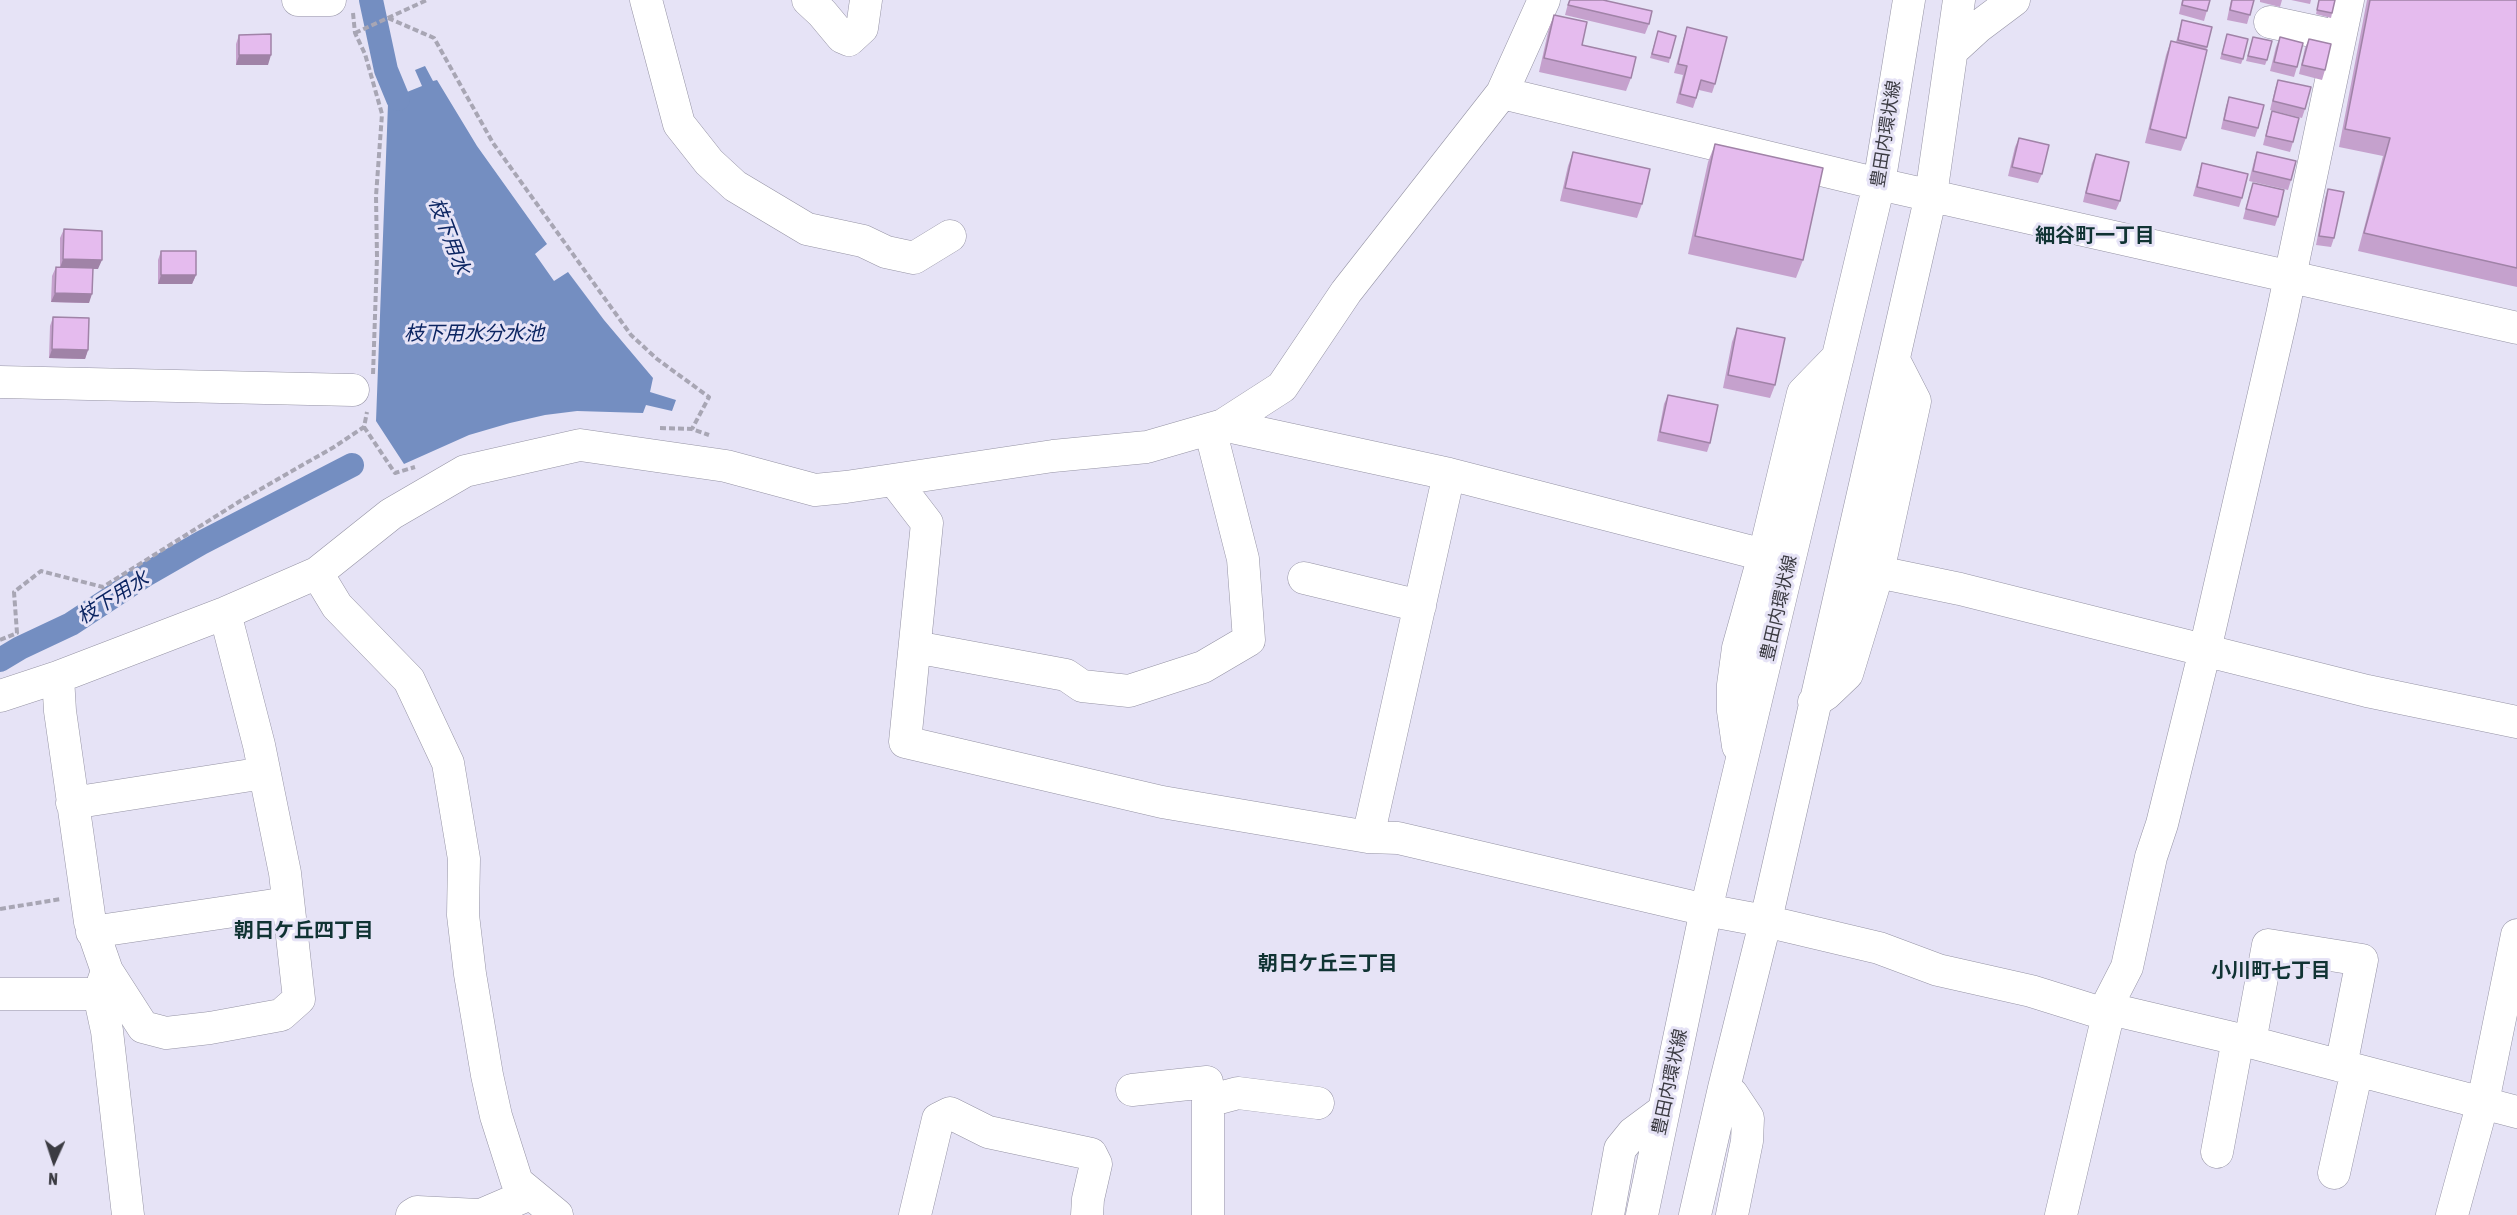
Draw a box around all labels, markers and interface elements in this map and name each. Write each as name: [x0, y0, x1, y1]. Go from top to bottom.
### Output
street label: 豊田内環状線: [1867, 79, 1905, 189]
water label: 枝下用水: [423, 194, 475, 278]
district label: 細谷町一丁目: [2035, 224, 2155, 248]
water label: 枝下用水分水池: [404, 322, 544, 346]
street label: 豊田内環状線: [1756, 553, 1802, 663]
water label: 枝下用水: [73, 567, 153, 629]
district label: 朝日ケ丘四丁目: [234, 919, 374, 943]
district label: 朝日ケ丘三丁目: [1258, 952, 1398, 976]
district label: 小川町七丁目: [2211, 959, 2331, 983]
street label: 豊田内環状線: [1648, 1027, 1692, 1137]
north arrow: [24, 1131, 84, 1191]
text: N: [48, 1170, 58, 1188]

